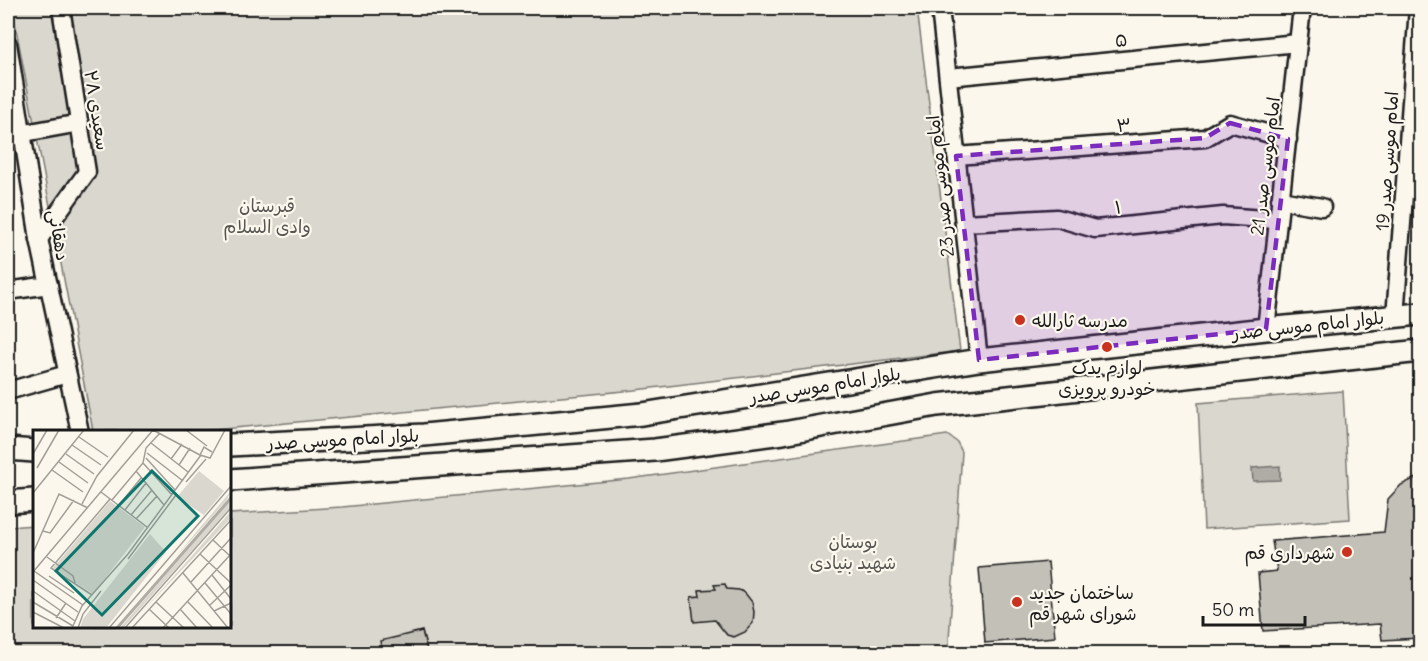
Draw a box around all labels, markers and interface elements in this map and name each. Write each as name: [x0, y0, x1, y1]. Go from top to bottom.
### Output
street label: ۵: [1114, 28, 1128, 52]
street label: سعیدی ۲۸: [79, 68, 115, 152]
street label: امام موسی صدر 19: [1371, 90, 1406, 232]
street label: امام موسی صدر 21: [1245, 95, 1288, 237]
street label: ۳: [1116, 113, 1132, 137]
street label: امام موسی صدر 23: [921, 114, 962, 258]
park label: قبرستان وادی السلام: [223, 194, 311, 241]
street label: ۱: [1114, 195, 1122, 219]
street label: دهقانی: [43, 208, 75, 262]
street label: بلوار امام موسی صدر: [1229, 306, 1385, 348]
place label: مدرسه ثارالله: [1032, 309, 1128, 332]
marker: مدرسه ثارالله: [1013, 313, 1027, 327]
marker: لوازم یدک خودرو پرویزی: [1100, 340, 1114, 354]
place label: لوازم یدک خودرو پرویزی: [1058, 356, 1156, 401]
street label: بلوار امام موسی صدر: [746, 362, 903, 412]
street label: بلوار امام موسی صدر: [264, 424, 420, 458]
inset map: [33, 430, 231, 628]
park label: بوستان شهید بنیادی: [810, 530, 896, 574]
place label: شهرداری قم: [1244, 541, 1335, 567]
marker: شهرداری قم: [1340, 545, 1354, 559]
place label: ساختمان جدید شورای شهر قم: [1029, 581, 1137, 628]
scale bar: [1203, 589, 1305, 627]
marker: ساختمان جدید شورای شهر قم: [1010, 595, 1024, 609]
text: 50 m: [1212, 598, 1254, 621]

